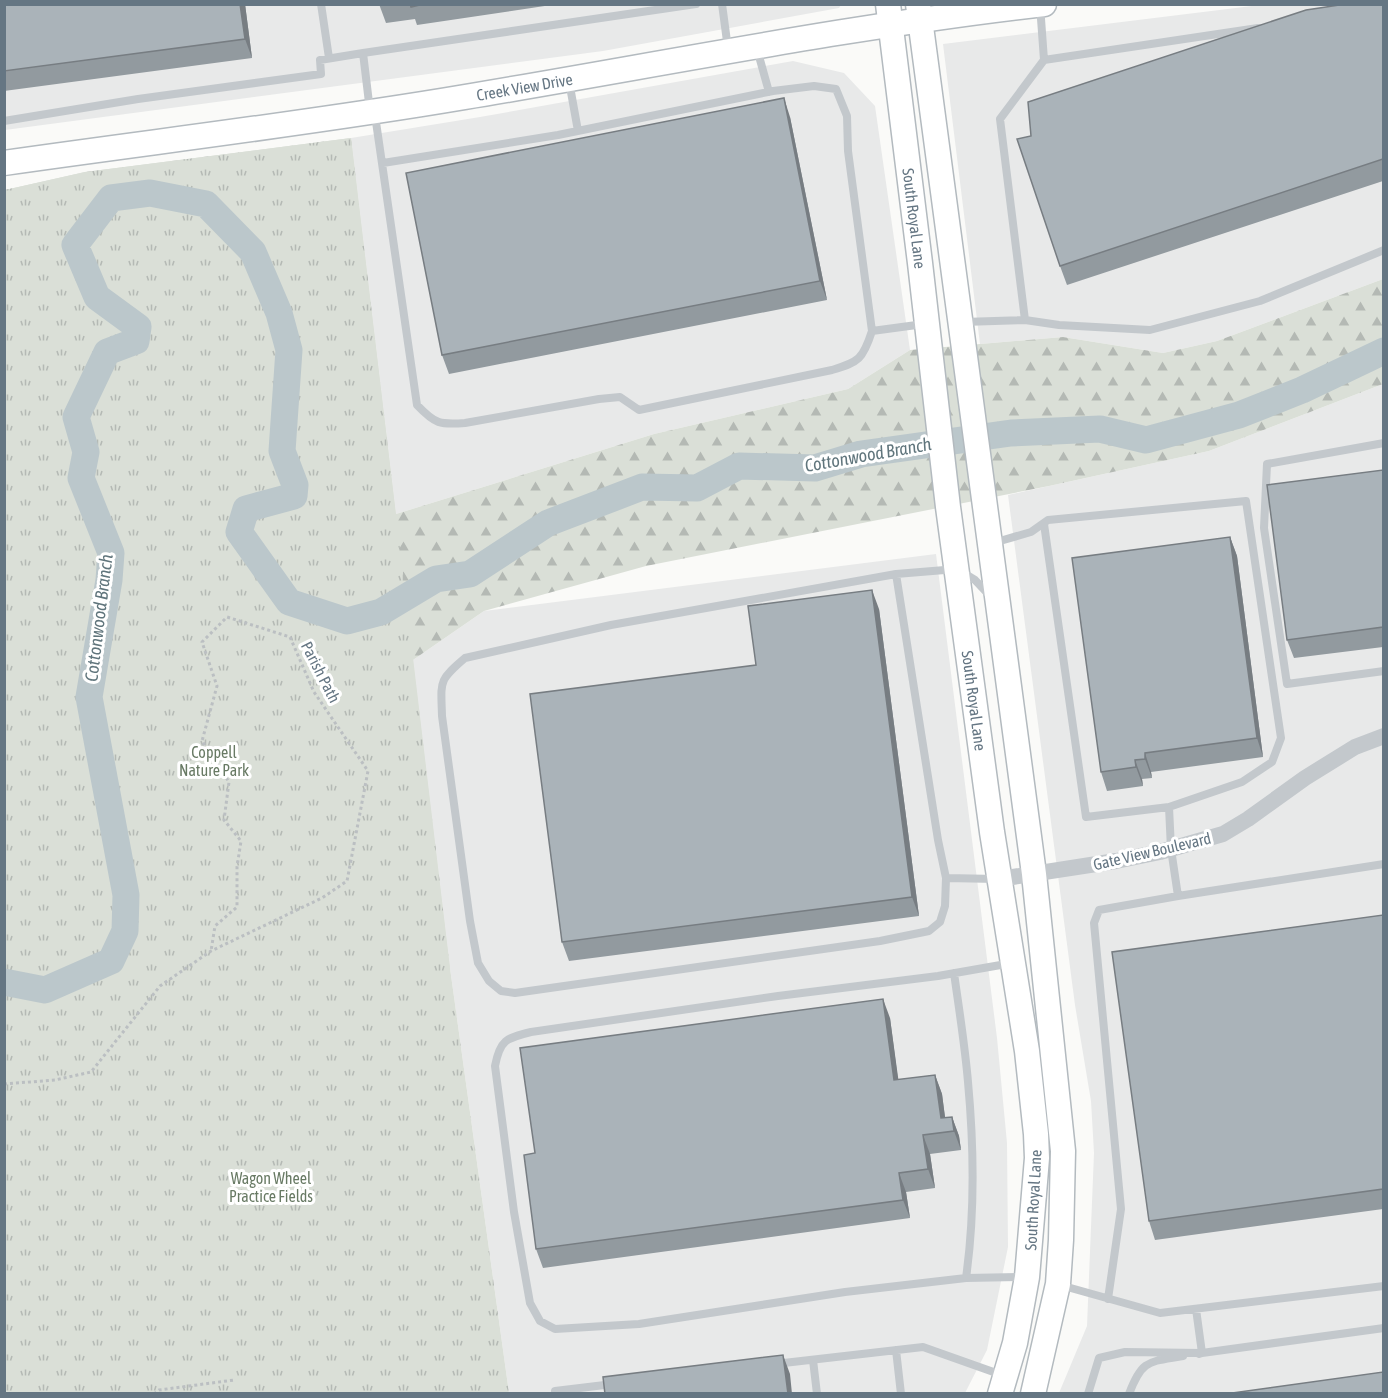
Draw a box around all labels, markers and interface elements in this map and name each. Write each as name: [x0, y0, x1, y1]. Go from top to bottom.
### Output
street label: Creek View Drive: [475, 70, 574, 104]
street label: South Royal Lane: [899, 167, 930, 270]
water label: Cottonwood Branch: [803, 433, 933, 476]
water label: Cottonwood Branch: [80, 553, 117, 683]
street label: Parish Path: [298, 638, 344, 706]
street label: South Royal Lane: [959, 649, 990, 752]
park label: Coppell Nature Park: [179, 743, 249, 779]
street label: Gate View Boulevard: [1091, 829, 1213, 873]
street label: South Royal Lane: [1021, 1149, 1046, 1251]
park label: Wagon Wheel Practice Fields: [229, 1169, 313, 1205]

